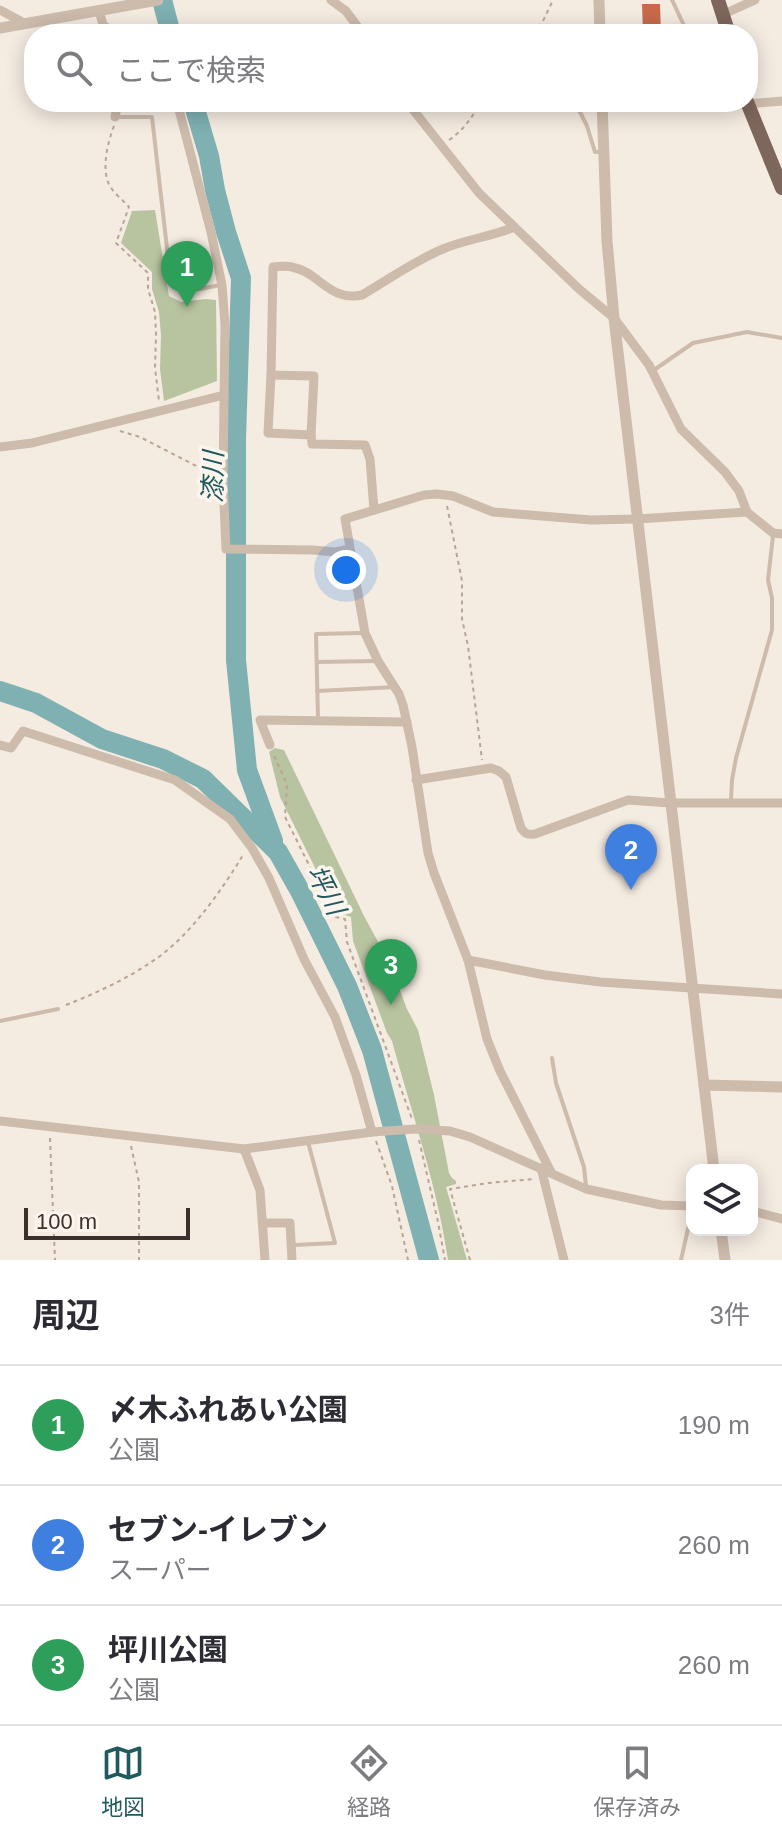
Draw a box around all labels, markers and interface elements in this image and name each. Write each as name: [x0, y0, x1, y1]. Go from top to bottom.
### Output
search box: [24, 24, 758, 112]
icon: search: [52, 46, 96, 90]
text: ここで検索: [116, 54, 266, 87]
pin: 1: [161, 241, 213, 307]
water label: 漆川: [198, 448, 229, 503]
your location: [326, 550, 366, 590]
pin: 2: [605, 824, 657, 890]
water label: 坪川: [301, 860, 353, 923]
pin: 3: [365, 939, 417, 1005]
map controls: [686, 1164, 758, 1236]
button: layers: [686, 1164, 758, 1236]
scale bar: [24, 1204, 190, 1240]
text: 100 m: [36, 1209, 97, 1234]
text: 周辺: [32, 1296, 100, 1334]
text: 3件: [710, 1300, 750, 1330]
text: 〆木ふれあい公園: [108, 1393, 348, 1426]
text: 1: [51, 1410, 65, 1440]
text: 190 m: [678, 1410, 750, 1440]
text: 公園: [108, 1435, 160, 1465]
text: セブン-イレブン: [108, 1513, 328, 1546]
text: 2: [51, 1530, 65, 1560]
text: 260 m: [678, 1530, 750, 1560]
text: スーパー: [108, 1555, 212, 1585]
text: 坪川公園: [108, 1633, 228, 1666]
text: 3: [51, 1650, 65, 1680]
text: 260 m: [678, 1650, 750, 1680]
text: 公園: [108, 1675, 160, 1705]
tab: 地図: [101, 1741, 145, 1821]
tab: 経路: [347, 1741, 391, 1821]
tab: 保存済み: [593, 1741, 681, 1821]

